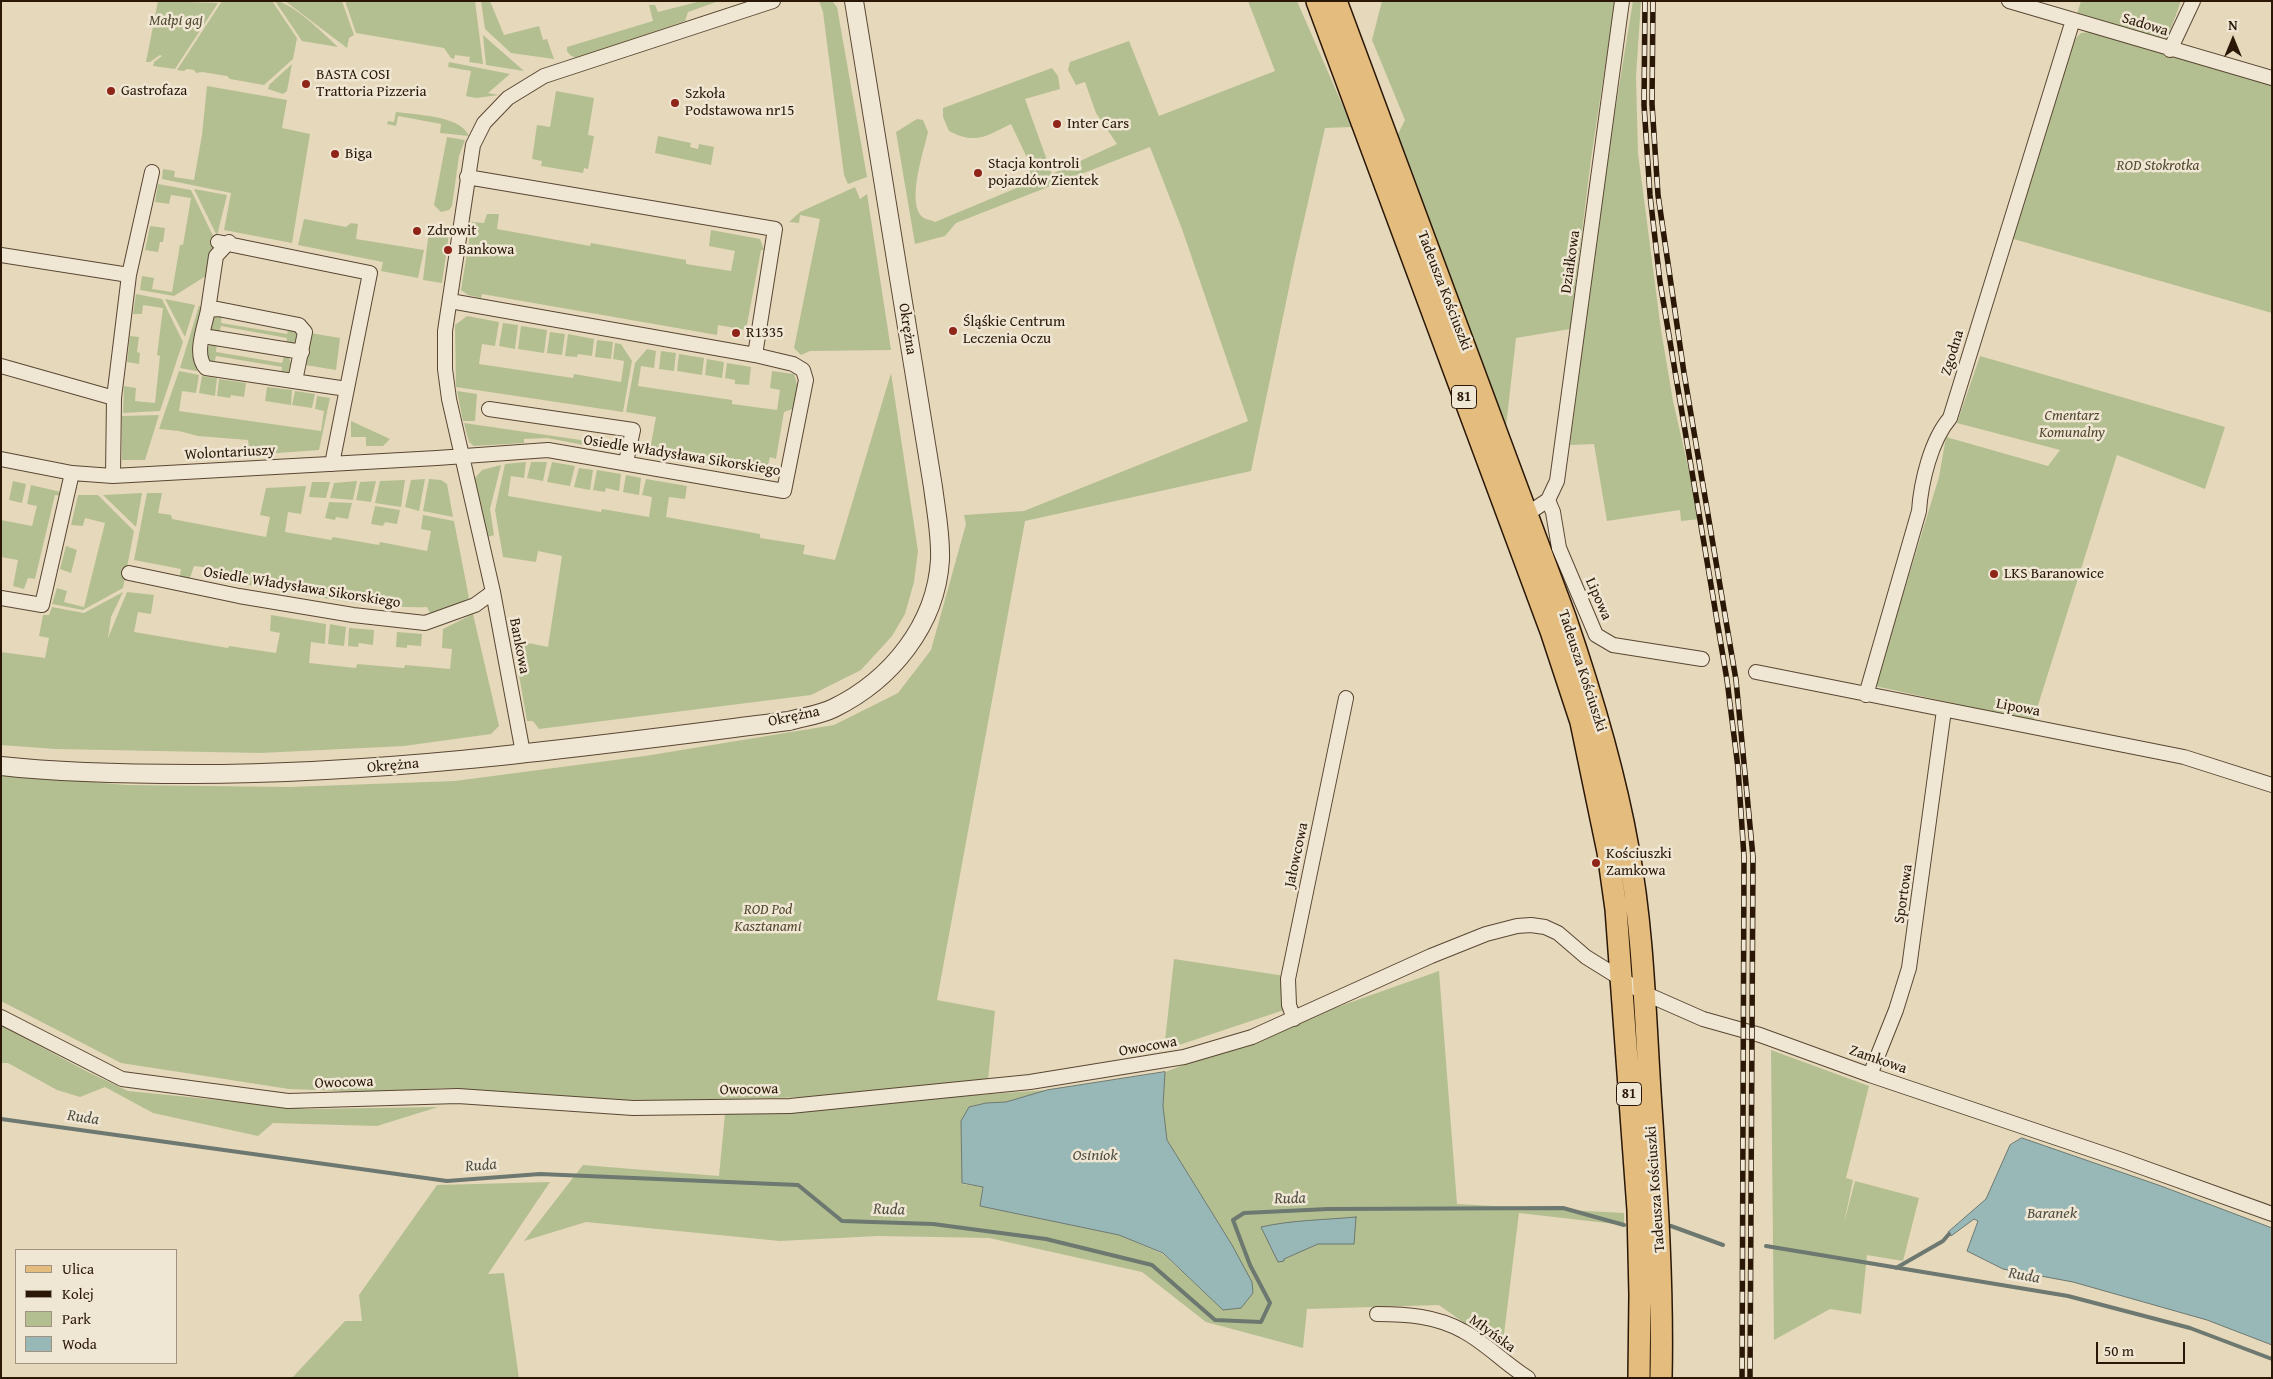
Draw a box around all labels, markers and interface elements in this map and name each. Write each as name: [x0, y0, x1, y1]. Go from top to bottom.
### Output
street label: Sadowa: [2120, 9, 2170, 41]
park label: Małpi gaj: [149, 12, 203, 30]
north arrow: [2208, 15, 2258, 65]
text: N: [2228, 15, 2238, 35]
place label: BASTA COSI Trattoria Pizzeria: [316, 66, 426, 101]
marker: BASTA COSI Trattoria Pizzeria: [300, 78, 312, 90]
place label: Gastrofaza: [121, 82, 187, 100]
marker: Gastrofaza: [105, 85, 117, 97]
place label: Szkoła Podstawowa nr15: [685, 85, 795, 120]
marker: Szkoła Podstawowa nr15: [669, 97, 681, 109]
place label: Inter Cars: [1067, 115, 1129, 133]
marker: Inter Cars: [1051, 118, 1063, 130]
place label: Biga: [345, 145, 372, 163]
marker: Biga: [329, 148, 341, 160]
place label: Stacja kontroli pojazdów Zientek: [988, 155, 1099, 190]
park label: ROD Stokrotka: [2117, 157, 2199, 175]
marker: Stacja kontroli pojazdów Zientek: [972, 167, 984, 179]
place label: Zdrowit: [427, 222, 476, 240]
marker: Zdrowit: [411, 225, 423, 237]
street label: Tadeusza Kościuszki: [1413, 229, 1475, 353]
street label: Działkowa: [1558, 229, 1584, 295]
place label: Bankowa: [458, 241, 514, 259]
marker: Bankowa: [442, 244, 454, 256]
street label: Okrężna: [894, 302, 920, 356]
place label: Śląśkie Centrum Leczenia Oczu: [963, 313, 1065, 348]
place label: R1335: [746, 324, 784, 342]
marker: Śląśkie Centrum Leczenia Oczu: [947, 325, 959, 337]
marker: R1335: [730, 327, 742, 339]
street label: Zgodna: [1938, 328, 1968, 378]
road number: 81: [1452, 386, 1476, 408]
park label: Cmentarz Komunalny: [2039, 407, 2105, 442]
street label: Osiedle Władysława Sikorskiego: [582, 432, 782, 480]
street label: Wolontariuszy: [184, 442, 276, 464]
street label: Osiedle Władysława Sikorskiego: [202, 564, 402, 612]
place label: LKS Baranowice: [2004, 565, 2104, 583]
marker: LKS Baranowice: [1988, 568, 2000, 580]
street label: Lipowa: [1581, 575, 1615, 623]
street label: Tadeusza Kościuszki: [1554, 608, 1610, 734]
street label: Bankowa: [505, 617, 533, 675]
street label: Lipowa: [1994, 695, 2042, 721]
street label: Okrężna: [767, 703, 821, 731]
street label: Okrężna: [366, 755, 420, 777]
street label: Jałowcowa: [1281, 821, 1313, 889]
place label: Kościuszki Zamkowa: [1606, 845, 1672, 880]
marker: Kościuszki Zamkowa: [1590, 857, 1602, 869]
street label: Sportowa: [1891, 863, 1917, 925]
park label: ROD Pod Kasztanami: [734, 901, 802, 936]
street label: Owocowa: [1117, 1033, 1179, 1061]
street label: Zamkowa: [1847, 1042, 1909, 1078]
street label: Owocowa: [314, 1073, 374, 1093]
street label: Owocowa: [719, 1080, 779, 1100]
road number: 81: [1616, 1082, 1642, 1106]
water label: Ruda: [66, 1106, 100, 1130]
street label: Tadeusza Kościuszki: [1643, 1125, 1669, 1253]
water label: Osiniok: [1072, 1146, 1118, 1166]
water label: Ruda: [464, 1155, 498, 1177]
water label: Ruda: [1274, 1189, 1306, 1209]
water label: Ruda: [873, 1200, 905, 1220]
water label: Baranek: [2027, 1204, 2077, 1224]
legend: [15, 1249, 178, 1364]
text: Ulica: [62, 1258, 94, 1279]
water label: Ruda: [2007, 1264, 2041, 1288]
text: Kolej: [62, 1283, 94, 1304]
text: Park: [62, 1308, 91, 1329]
street label: Młyńska: [1465, 1311, 1519, 1357]
scale bar: [2098, 1332, 2187, 1364]
text: Woda: [62, 1333, 97, 1354]
text: 50 m: [2104, 1340, 2134, 1361]

